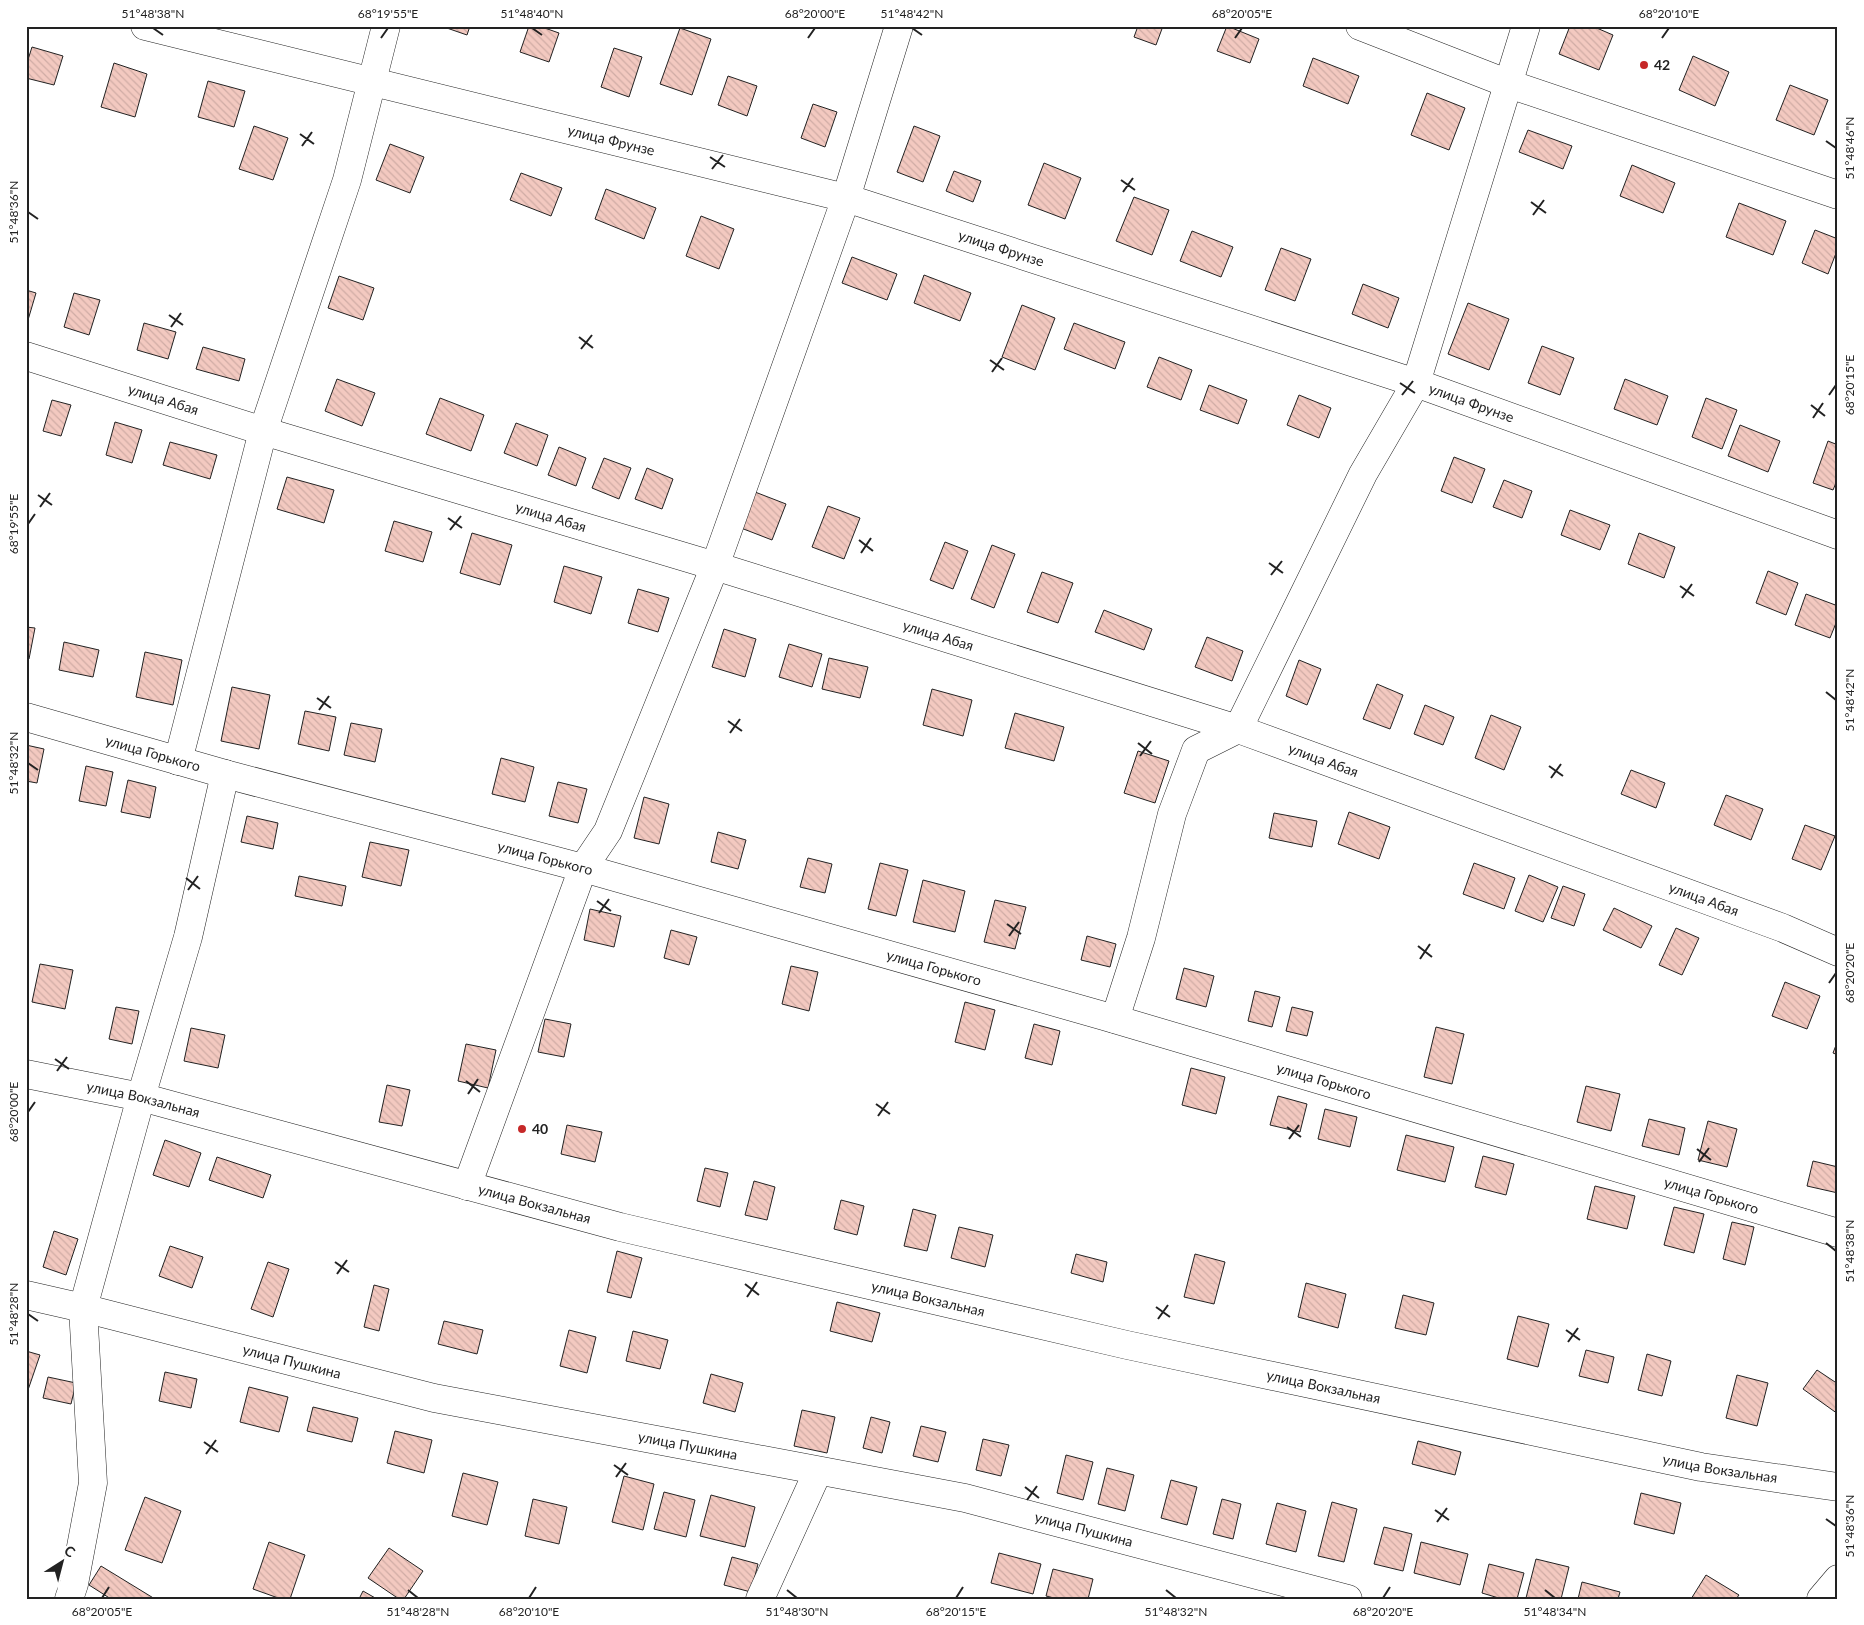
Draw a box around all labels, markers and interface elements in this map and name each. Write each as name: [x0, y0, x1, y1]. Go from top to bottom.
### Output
text: 51°48'38"N: [122, 6, 184, 21]
text: 68°19'55"E: [358, 6, 418, 21]
text: 51°48'40"N: [501, 6, 563, 21]
text: 68°20'00"E: [785, 6, 845, 21]
text: 51°48'42"N: [881, 6, 943, 21]
text: 68°20'05"E: [1212, 6, 1272, 21]
text: 68°20'10"E: [1639, 6, 1699, 21]
place label: 42: [1654, 56, 1670, 73]
marker: 42: [1638, 59, 1650, 71]
text: 51°48'46"N: [1842, 117, 1857, 179]
street label: улица Фрунзе: [566, 121, 657, 159]
text: 51°48'36"N: [6, 181, 21, 243]
street label: улица Фрунзе: [956, 226, 1046, 270]
text: 68°20'15"E: [1842, 355, 1857, 415]
street label: улица Фрунзе: [1427, 379, 1516, 426]
street label: улица Абая: [126, 380, 201, 418]
text: 68°19'55"E: [6, 494, 21, 554]
street label: улица Абая: [514, 498, 588, 535]
street label: улица Абая: [901, 616, 976, 654]
text: 51°48'42"N: [1842, 669, 1857, 731]
street label: улица Горького: [104, 731, 202, 775]
text: 51°48'32"N: [6, 732, 21, 794]
street label: улица Абая: [1286, 739, 1361, 780]
street label: улица Горького: [496, 837, 595, 878]
street label: улица Абая: [1667, 878, 1741, 919]
text: 68°20'20"E: [1842, 943, 1857, 1003]
street label: улица Горького: [885, 946, 984, 989]
street label: улица Горького: [1275, 1058, 1373, 1103]
street label: улица Вокзальная: [85, 1077, 202, 1121]
text: 68°20'00"E: [6, 1082, 21, 1142]
place label: 40: [532, 1120, 548, 1137]
marker: 40: [516, 1123, 528, 1135]
street label: улица Горького: [1662, 1173, 1761, 1217]
street label: улица Вокзальная: [476, 1180, 593, 1227]
text: 51°48'38"N: [1842, 1220, 1857, 1282]
street label: улица Вокзальная: [870, 1277, 987, 1320]
text: 51°48'28"N: [6, 1283, 21, 1345]
street label: улица Пушкина: [241, 1340, 343, 1382]
street label: улица Вокзальная: [1265, 1366, 1382, 1407]
street label: улица Пушкина: [637, 1428, 739, 1463]
street label: улица Вокзальная: [1661, 1450, 1779, 1486]
text: 51°48'36"N: [1842, 1495, 1857, 1557]
street label: улица Пушкина: [1033, 1508, 1135, 1550]
north arrow: [38, 1538, 88, 1588]
text: С: [61, 1541, 79, 1561]
text: 68°20'05"E: [72, 1604, 132, 1619]
text: 51°48'28"N: [387, 1604, 449, 1619]
text: 68°20'10"E: [499, 1604, 559, 1619]
text: 51°48'30"N: [766, 1604, 828, 1619]
text: 68°20'15"E: [926, 1604, 986, 1619]
text: 51°48'32"N: [1145, 1604, 1207, 1619]
text: 68°20'20"E: [1353, 1604, 1413, 1619]
text: 51°48'34"N: [1524, 1604, 1586, 1619]

